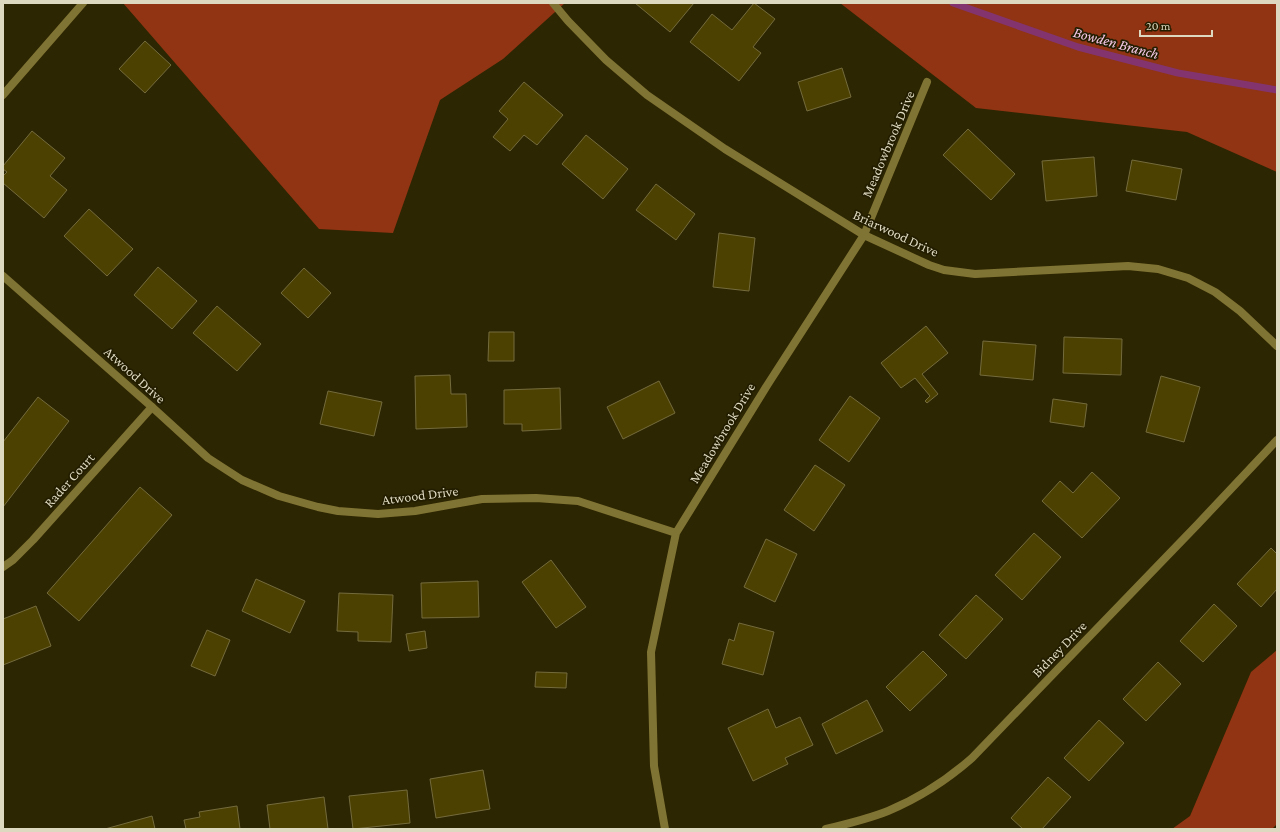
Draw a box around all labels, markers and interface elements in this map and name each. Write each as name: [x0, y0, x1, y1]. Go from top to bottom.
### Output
scale bar: [1140, 12, 1212, 38]
text: 20 m: [1146, 19, 1171, 33]
water label: Bowden Branch: [1072, 24, 1160, 62]
street label: Meadowbrook Drive: [858, 88, 918, 200]
street label: Briarwood Drive: [851, 206, 941, 260]
street label: Atwood Drive: [101, 343, 169, 407]
street label: Meadowbrook Drive: [686, 380, 758, 486]
street label: Rader Court: [40, 449, 98, 510]
street label: Atwood Drive: [381, 482, 459, 508]
street label: Bidney Drive: [1028, 618, 1090, 680]

